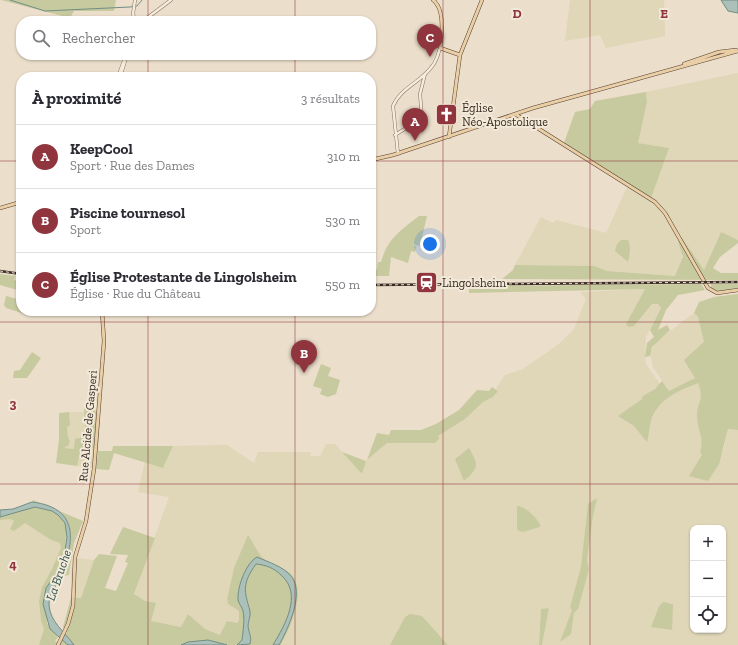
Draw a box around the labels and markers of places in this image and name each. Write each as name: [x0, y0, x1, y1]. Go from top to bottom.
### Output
pin: C: [417, 24, 443, 57]
place label: Église Néo-Apostolique: [462, 100, 548, 129]
church icon: Église Néo-Apostolique: [434, 102, 460, 128]
pin: A: [402, 108, 428, 141]
station icon: Lingolsheim: [413, 270, 439, 296]
place label: Lingolsheim: [442, 276, 507, 290]
pin: B: [291, 340, 317, 373]

